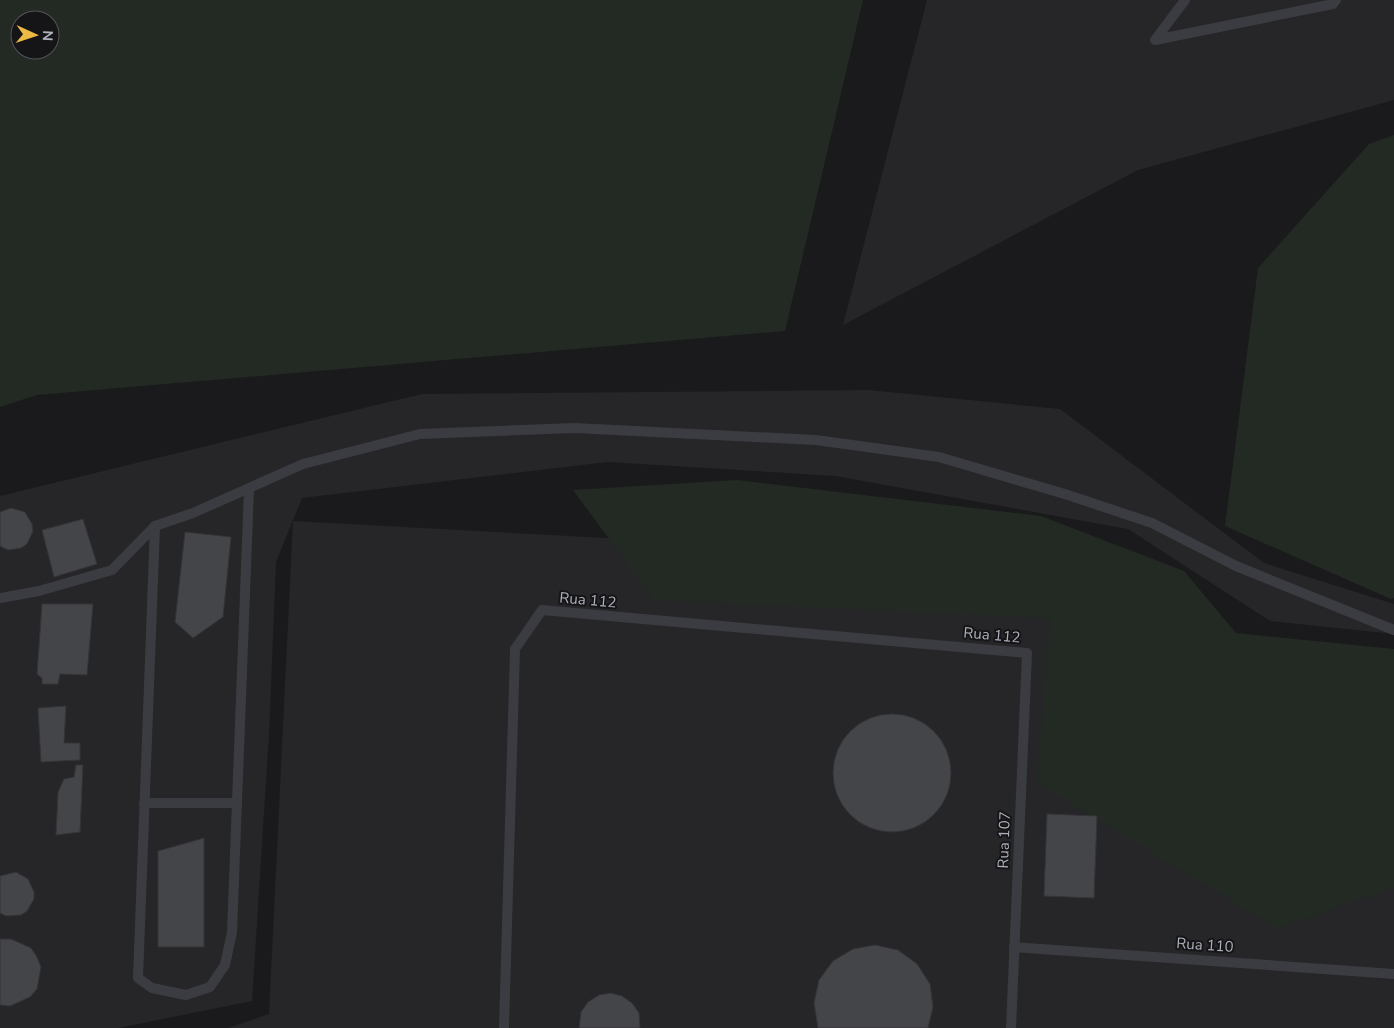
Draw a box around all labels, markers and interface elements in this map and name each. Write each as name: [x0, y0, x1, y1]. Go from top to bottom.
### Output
north arrow: [10, 10, 60, 60]
text: N: [38, 30, 57, 41]
street label: Rua 112: [559, 588, 617, 612]
street label: Rua 112: [963, 623, 1021, 647]
street label: Rua 107: [993, 811, 1015, 869]
street label: Rua 110: [1176, 933, 1234, 957]

